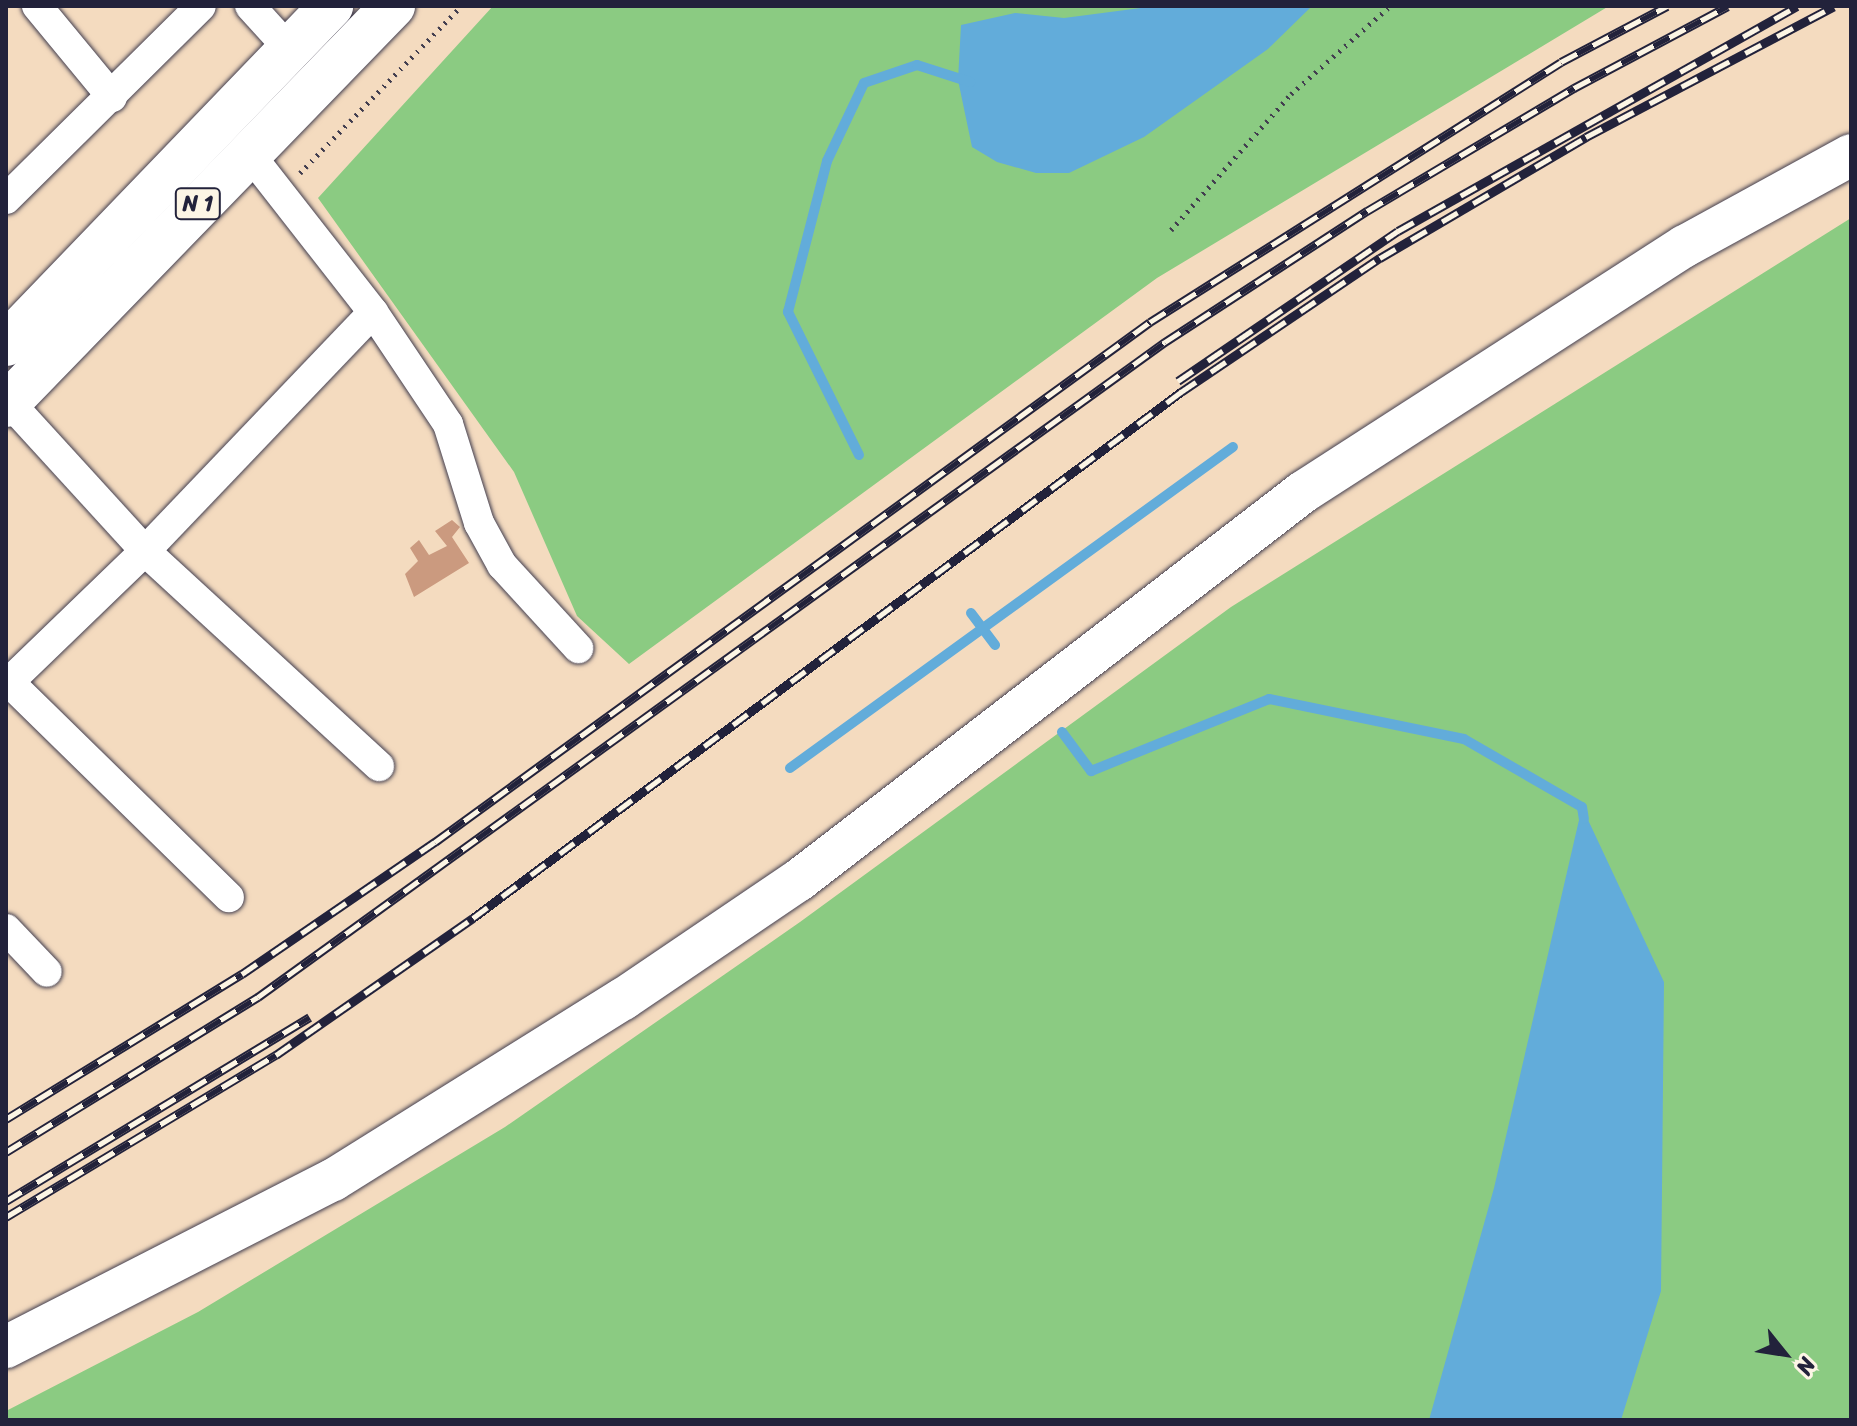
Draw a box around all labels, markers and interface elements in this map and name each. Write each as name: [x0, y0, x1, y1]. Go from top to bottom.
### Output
road number: N 1: [174, 186, 222, 222]
north arrow: [1745, 1314, 1825, 1394]
text: N: [1786, 1350, 1827, 1383]

